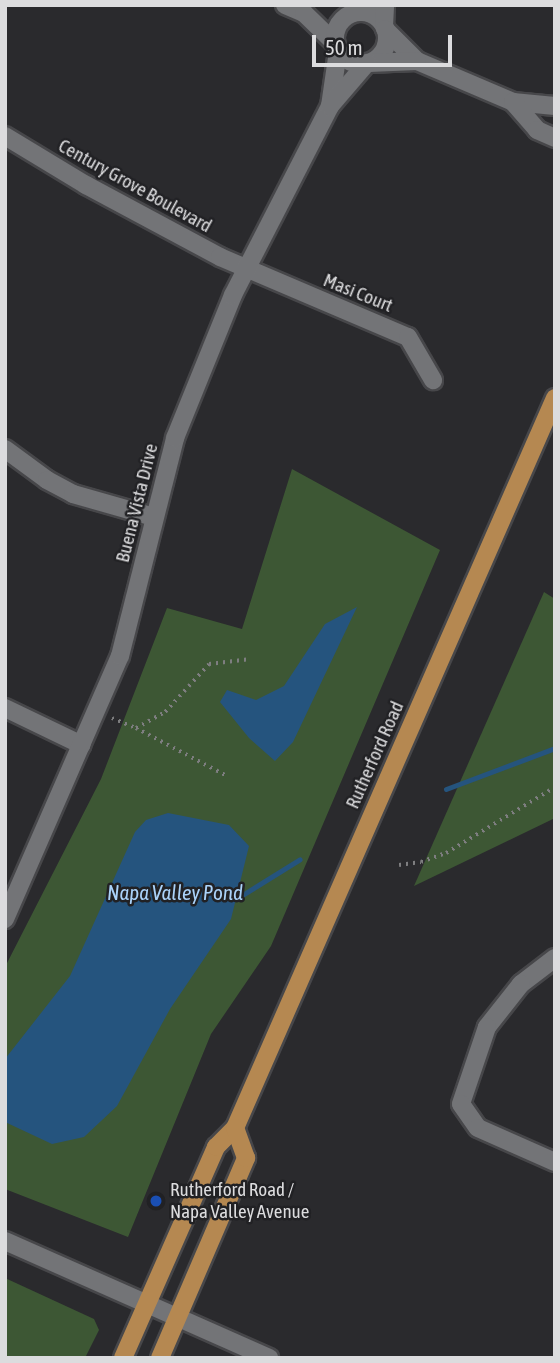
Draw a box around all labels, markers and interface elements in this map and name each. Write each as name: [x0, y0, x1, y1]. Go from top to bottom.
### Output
scale bar: [315, 21, 455, 65]
text: 50 m: [325, 35, 363, 59]
street label: Century Grove Boulevard: [54, 134, 216, 238]
street label: Masi Court: [320, 269, 396, 317]
street label: Buena Vista Drive: [111, 441, 163, 565]
street label: Rutherford Road: [341, 698, 409, 812]
water label: Napa Valley Pond: [107, 879, 243, 905]
place label: Rutherford Road / Napa Valley Avenue: [170, 1179, 309, 1223]
marker: Rutherford Road / Napa Valley Avenue: [148, 1193, 164, 1209]

